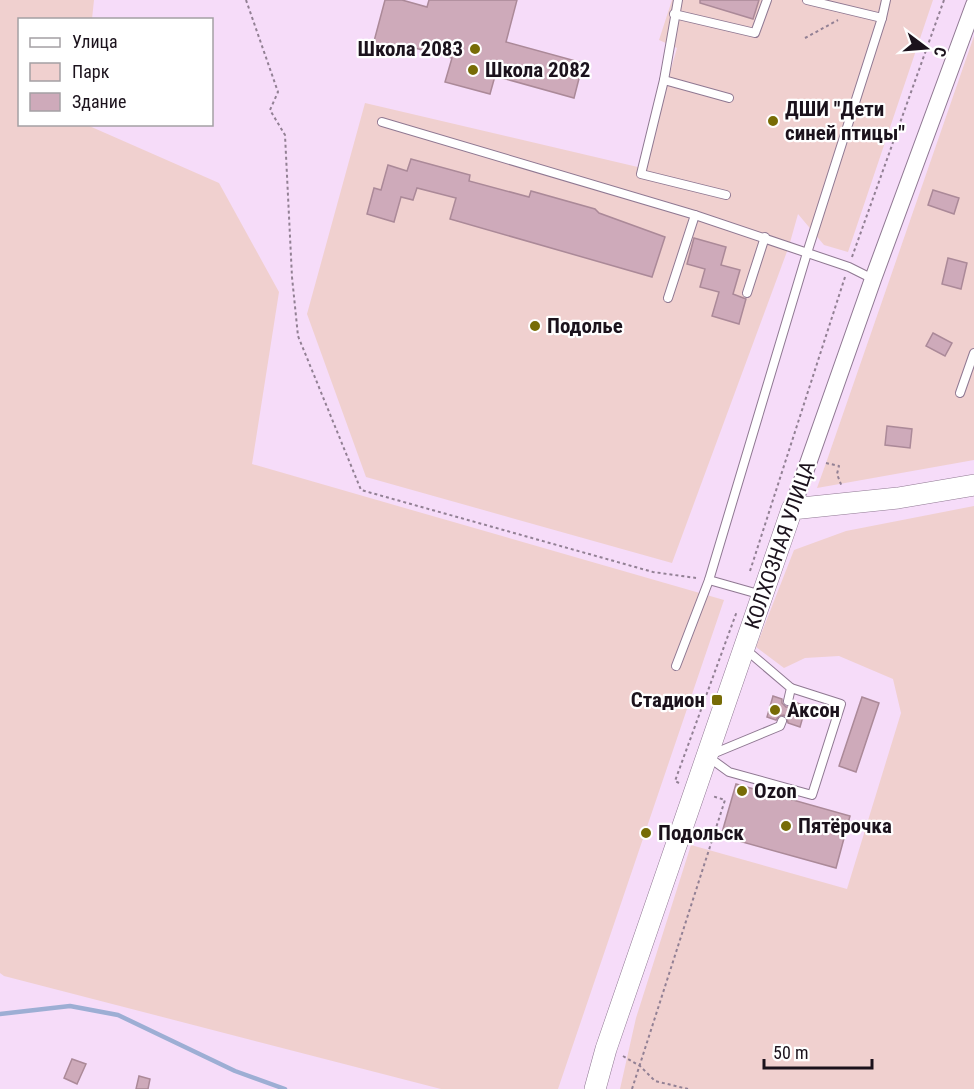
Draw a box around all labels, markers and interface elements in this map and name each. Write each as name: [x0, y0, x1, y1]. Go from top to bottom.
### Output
legend: [18, 18, 213, 126]
north arrow: [896, 18, 956, 78]
text: Улица: [72, 31, 118, 52]
place label: Школа 2083: [358, 37, 463, 61]
marker: Школа 2083: [468, 42, 482, 56]
text: С: [930, 45, 950, 59]
place label: Школа 2082: [485, 58, 590, 82]
text: Парк: [72, 61, 110, 82]
marker: Школа 2082: [466, 63, 480, 77]
text: Здание: [72, 91, 126, 112]
place label: ДШИ "Дети синей птицы": [785, 97, 905, 145]
marker: ДШИ "Дети синей птицы": [766, 114, 780, 128]
place label: Подолье: [547, 314, 623, 338]
marker: Подолье: [528, 319, 542, 333]
street label: КОЛХОЗНАЯ УЛИЦА: [740, 458, 820, 632]
place label: Стадион: [631, 688, 705, 712]
marker: Стадион: [710, 693, 724, 707]
place label: Аксон: [787, 698, 840, 722]
marker: Аксон: [768, 703, 782, 717]
place label: Ozon: [754, 779, 797, 803]
marker: Ozon: [735, 784, 749, 798]
place label: Пятёрочка: [798, 814, 892, 838]
marker: Пятёрочка: [779, 819, 793, 833]
place label: Подольск: [658, 821, 744, 845]
marker: Подольск: [639, 826, 653, 840]
scale bar: [764, 1032, 872, 1070]
text: 50 m: [773, 1042, 808, 1063]

